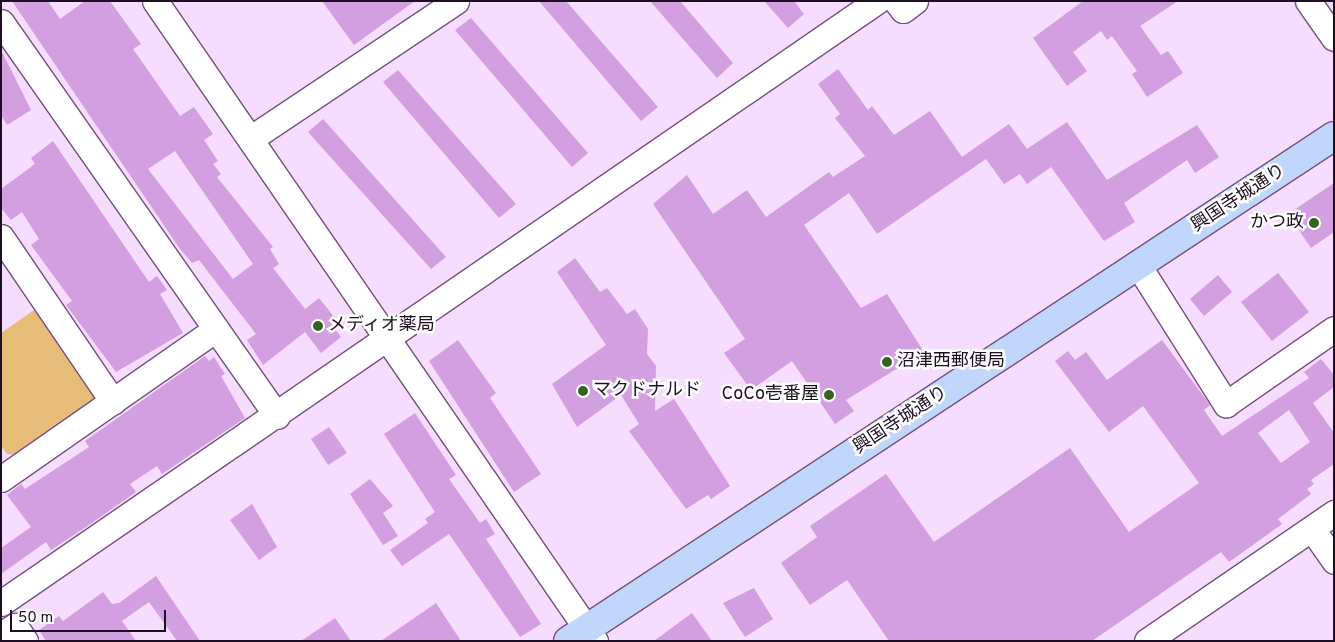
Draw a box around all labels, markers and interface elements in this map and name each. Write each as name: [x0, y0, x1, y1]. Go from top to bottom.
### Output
street label: 興国寺城通り: [1188, 161, 1290, 237]
place label: かつ政: [1250, 212, 1304, 234]
marker: かつ政: [1308, 217, 1320, 229]
place label: メディオ薬局: [328, 315, 436, 337]
marker: メディオ薬局: [312, 320, 324, 332]
place label: 沼津西郵便局: [897, 351, 1005, 373]
marker: 沼津西郵便局: [881, 356, 893, 368]
place label: マクドナルド: [593, 380, 701, 402]
street label: 興国寺城通り: [850, 383, 952, 459]
place label: CoCo壱番屋: [722, 384, 819, 406]
marker: マクドナルド: [577, 385, 589, 397]
marker: CoCo壱番屋: [823, 389, 835, 401]
scale bar: [12, 600, 169, 632]
text: 50 m: [18, 609, 53, 628]

